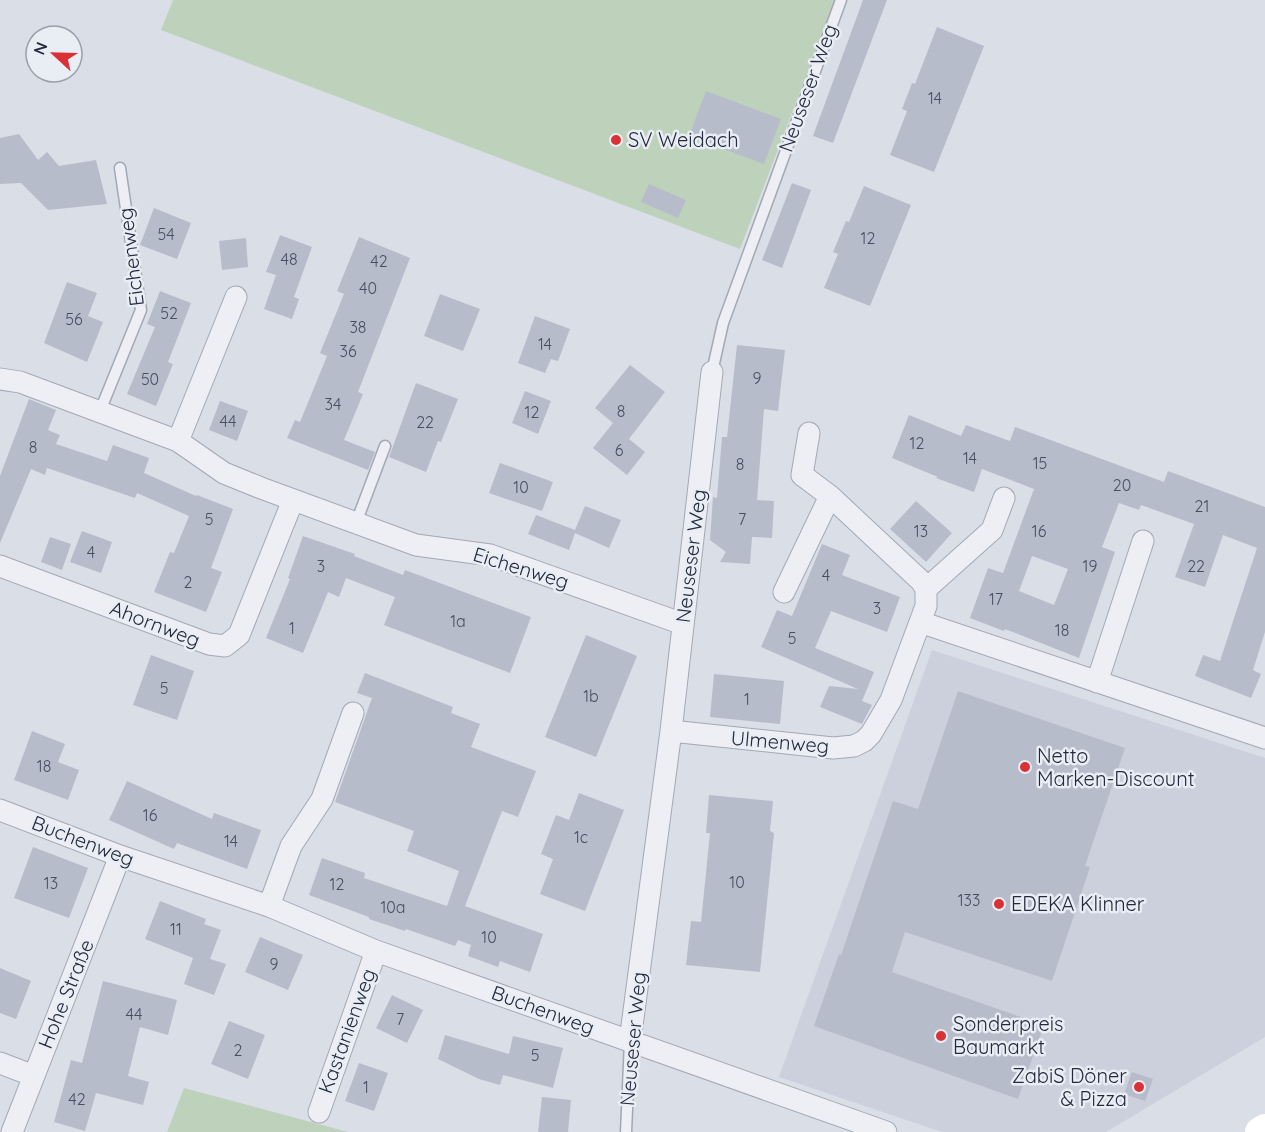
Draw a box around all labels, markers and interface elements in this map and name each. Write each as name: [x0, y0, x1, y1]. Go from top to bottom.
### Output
street label: Neuseser Weg: [773, 20, 842, 155]
north arrow: [24, 24, 84, 84]
text: N: [29, 39, 52, 58]
house number: 14: [928, 88, 942, 108]
place label: SV Weidach: [628, 127, 739, 152]
marker: SV Weidach: [609, 133, 623, 147]
street label: Eichenweg: [112, 206, 149, 308]
house number: 54: [157, 224, 175, 244]
house number: 12: [861, 228, 876, 248]
house number: 48: [280, 249, 298, 269]
house number: 42: [370, 251, 388, 271]
house number: 40: [359, 278, 377, 298]
house number: 52: [160, 303, 178, 323]
house number: 56: [65, 309, 83, 329]
house number: 38: [349, 317, 367, 337]
house number: 14: [538, 334, 552, 354]
house number: 36: [340, 341, 357, 361]
house number: 9: [753, 368, 762, 388]
house number: 50: [141, 369, 159, 389]
house number: 34: [325, 394, 341, 414]
house number: 8: [617, 401, 625, 421]
house number: 12: [525, 402, 540, 422]
house number: 44: [220, 411, 236, 431]
house number: 22: [416, 412, 434, 432]
house number: 12: [910, 433, 925, 453]
house number: 8: [29, 437, 37, 457]
house number: 6: [615, 440, 624, 460]
house number: 14: [963, 448, 977, 468]
house number: 15: [1033, 453, 1047, 473]
house number: 8: [736, 454, 744, 474]
house number: 20: [1113, 475, 1131, 495]
house number: 10: [513, 477, 529, 497]
street label: Neuseser Weg: [670, 488, 711, 624]
house number: 21: [1195, 496, 1209, 516]
house number: 5: [205, 509, 213, 529]
house number: 7: [738, 509, 746, 529]
house number: 13: [914, 521, 928, 541]
house number: 16: [1032, 521, 1047, 541]
street label: Eichenweg: [470, 541, 572, 594]
house number: 4: [87, 542, 95, 562]
house number: 3: [317, 556, 325, 576]
house number: 19: [1083, 556, 1097, 576]
house number: 22: [1187, 556, 1205, 576]
house number: 4: [822, 565, 830, 585]
house number: 2: [184, 572, 193, 592]
house number: 17: [989, 589, 1003, 609]
street label: Ahornweg: [107, 595, 204, 652]
house number: 3: [873, 598, 881, 618]
house number: 1a: [450, 611, 466, 631]
house number: 1: [289, 618, 295, 638]
house number: 18: [1055, 620, 1069, 640]
house number: 5: [788, 628, 796, 648]
house number: 5: [160, 678, 168, 698]
house number: 1b: [583, 686, 599, 706]
house number: 1: [744, 689, 750, 709]
street label: Ulmenweg: [730, 725, 830, 758]
place label: Netto Marken-Discount: [1037, 743, 1195, 791]
house number: 18: [37, 756, 51, 776]
marker: Netto Marken-Discount: [1018, 760, 1032, 774]
house number: 16: [143, 805, 158, 825]
street label: Buchenweg: [28, 810, 138, 872]
house number: 1c: [574, 827, 588, 847]
house number: 14: [224, 831, 238, 851]
house number: 10: [729, 872, 745, 892]
house number: 13: [44, 873, 58, 893]
house number: 12: [330, 874, 345, 894]
house number: 133: [958, 890, 980, 910]
place label: EDEKA Klinner: [1011, 891, 1145, 916]
house number: 10a: [380, 897, 406, 917]
marker: EDEKA Klinner: [992, 897, 1006, 911]
house number: 11: [170, 919, 182, 939]
house number: 10: [481, 927, 497, 947]
street label: Hohe Straße: [32, 936, 99, 1052]
house number: 9: [270, 954, 279, 974]
street label: Kastanienweg: [312, 965, 381, 1097]
street label: Neuseser Weg: [614, 971, 651, 1107]
street label: Buchenweg: [488, 979, 598, 1040]
house number: 44: [126, 1004, 142, 1024]
house number: 7: [396, 1009, 404, 1029]
place label: Sonderpreis Baumarkt: [953, 1011, 1063, 1059]
marker: Sonderpreis Baumarkt: [934, 1029, 948, 1043]
house number: 2: [234, 1040, 243, 1060]
house number: 5: [531, 1045, 539, 1065]
place label: ZabiS Döner & Pizza: [1012, 1063, 1127, 1111]
house number: 1: [363, 1077, 369, 1097]
marker: ZabiS Döner & Pizza: [1132, 1080, 1146, 1094]
house number: 42: [68, 1089, 86, 1109]

